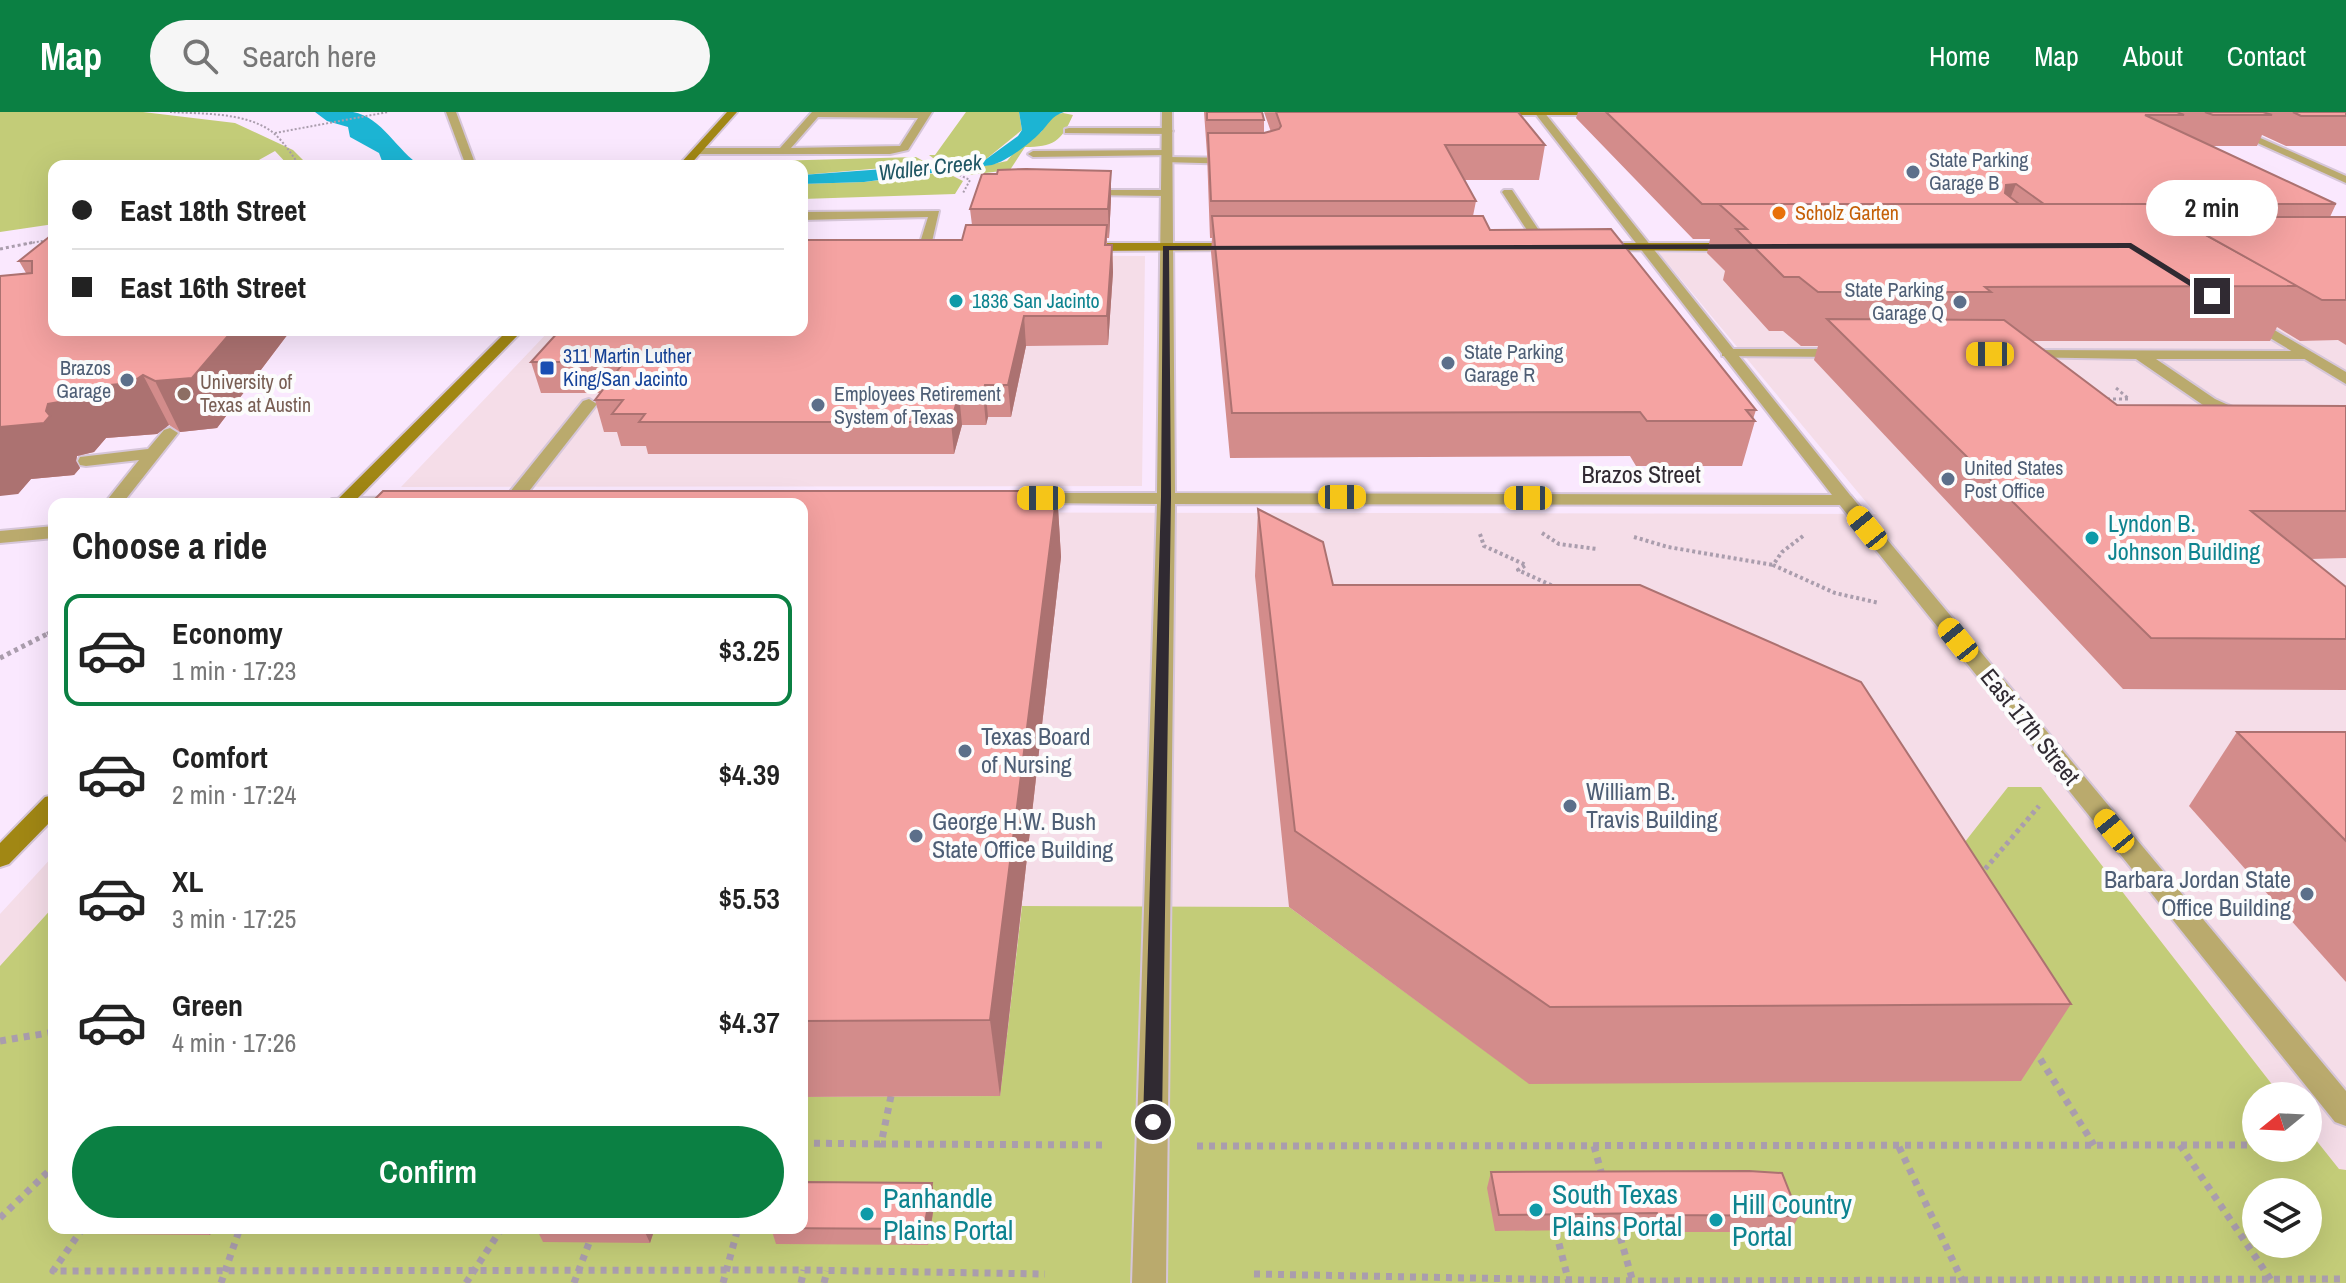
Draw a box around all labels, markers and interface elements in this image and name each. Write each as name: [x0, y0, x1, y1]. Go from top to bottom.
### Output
search box: [150, 20, 710, 92]
text: Map: [40, 31, 102, 82]
icon: search: [178, 34, 222, 78]
text: Search here: [242, 36, 376, 76]
text: Home: [1929, 37, 1990, 75]
text: Map: [2034, 37, 2079, 75]
text: About: [2123, 37, 2183, 75]
text: Contact: [2227, 37, 2306, 75]
place label: State Parking Garage B: [1929, 146, 2028, 196]
water label: Waller Creek: [877, 147, 984, 187]
marker: State Parking Garage B: [1904, 163, 1922, 181]
callout: 2 min: [2146, 180, 2278, 236]
text: East 18th Street: [120, 190, 306, 230]
text: 2 min: [2185, 190, 2239, 225]
place label: Scholz Garten: [1795, 199, 1899, 226]
marker: Scholz Garten: [1770, 204, 1788, 222]
text: East 16th Street: [120, 267, 306, 307]
place label: State Parking Garage Q: [1845, 276, 1944, 326]
route end: [2194, 278, 2230, 314]
place label: 1836 San Jacinto: [972, 287, 1100, 314]
marker: 1836 San Jacinto: [947, 292, 965, 310]
marker: State Parking Garage Q: [1951, 293, 1969, 311]
place label: State Parking Garage R: [1464, 338, 1563, 388]
place label: 311 Martin Luther King/San Jacinto: [563, 342, 692, 392]
car: [1966, 342, 2014, 366]
place label: Brazos Garage: [56, 354, 111, 404]
marker: State Parking Garage R: [1439, 354, 1457, 372]
marker: 311 Martin Luther King/San Jacinto: [538, 359, 556, 377]
place label: University of Texas at Austin: [200, 368, 311, 418]
marker: Brazos Garage: [118, 371, 136, 389]
place label: Employees Retirement System of Texas: [834, 380, 1001, 430]
marker: University of Texas at Austin: [175, 385, 193, 403]
marker: Employees Retirement System of Texas: [809, 396, 827, 414]
place label: United States Post Office: [1964, 454, 2063, 504]
street label: Brazos Street: [1581, 458, 1701, 490]
marker: United States Post Office: [1939, 470, 1957, 488]
car: [1318, 485, 1366, 509]
car: [1017, 486, 1065, 510]
car: [1504, 486, 1552, 510]
car: [1843, 502, 1891, 554]
place label: Lyndon B. Johnson Building: [2108, 507, 2260, 567]
text: Choose a ride: [72, 522, 267, 570]
marker: Lyndon B. Johnson Building: [2083, 529, 2101, 547]
text: Economy: [172, 613, 283, 653]
icon: car: [76, 614, 148, 686]
car: [1934, 614, 1982, 666]
text: $3.25: [718, 630, 780, 670]
text: 1 min · 17:23: [172, 653, 296, 688]
street label: East 17th Street: [1974, 661, 2088, 792]
place label: Texas Board of Nursing: [981, 720, 1090, 780]
text: Comfort: [172, 737, 268, 777]
icon: car: [76, 738, 148, 810]
marker: Texas Board of Nursing: [956, 742, 974, 760]
text: $4.39: [718, 754, 780, 794]
place label: William B. Travis Building: [1586, 775, 1718, 835]
text: 2 min · 17:24: [172, 777, 296, 812]
marker: William B. Travis Building: [1561, 797, 1579, 815]
place label: George H.W. Bush State Office Building: [932, 805, 1113, 865]
car: [2090, 805, 2138, 857]
marker: George H.W. Bush State Office Building: [907, 827, 925, 845]
text: XL: [172, 861, 203, 901]
icon: car: [76, 862, 148, 934]
place label: Barbara Jordan State Office Building: [2104, 863, 2291, 923]
text: $5.53: [718, 878, 780, 918]
marker: Barbara Jordan State Office Building: [2298, 885, 2316, 903]
text: 3 min · 17:25: [172, 901, 296, 936]
text: Green: [172, 985, 243, 1025]
icon: car: [76, 986, 148, 1058]
text: $4.37: [718, 1002, 780, 1042]
text: 4 min · 17:26: [172, 1025, 296, 1060]
north arrow: [2242, 1082, 2322, 1162]
map controls: [2242, 1082, 2322, 1258]
route start: [1135, 1104, 1171, 1140]
button: Confirm: [72, 1126, 784, 1218]
place label: South Texas Plains Portal: [1552, 1175, 1682, 1245]
button: layers: [2242, 1178, 2322, 1258]
place label: Panhandle Plains Portal: [883, 1179, 1013, 1249]
place label: Hill Country Portal: [1732, 1185, 1852, 1255]
marker: South Texas Plains Portal: [1527, 1201, 1545, 1219]
marker: Panhandle Plains Portal: [858, 1205, 876, 1223]
marker: Hill Country Portal: [1707, 1211, 1725, 1229]

